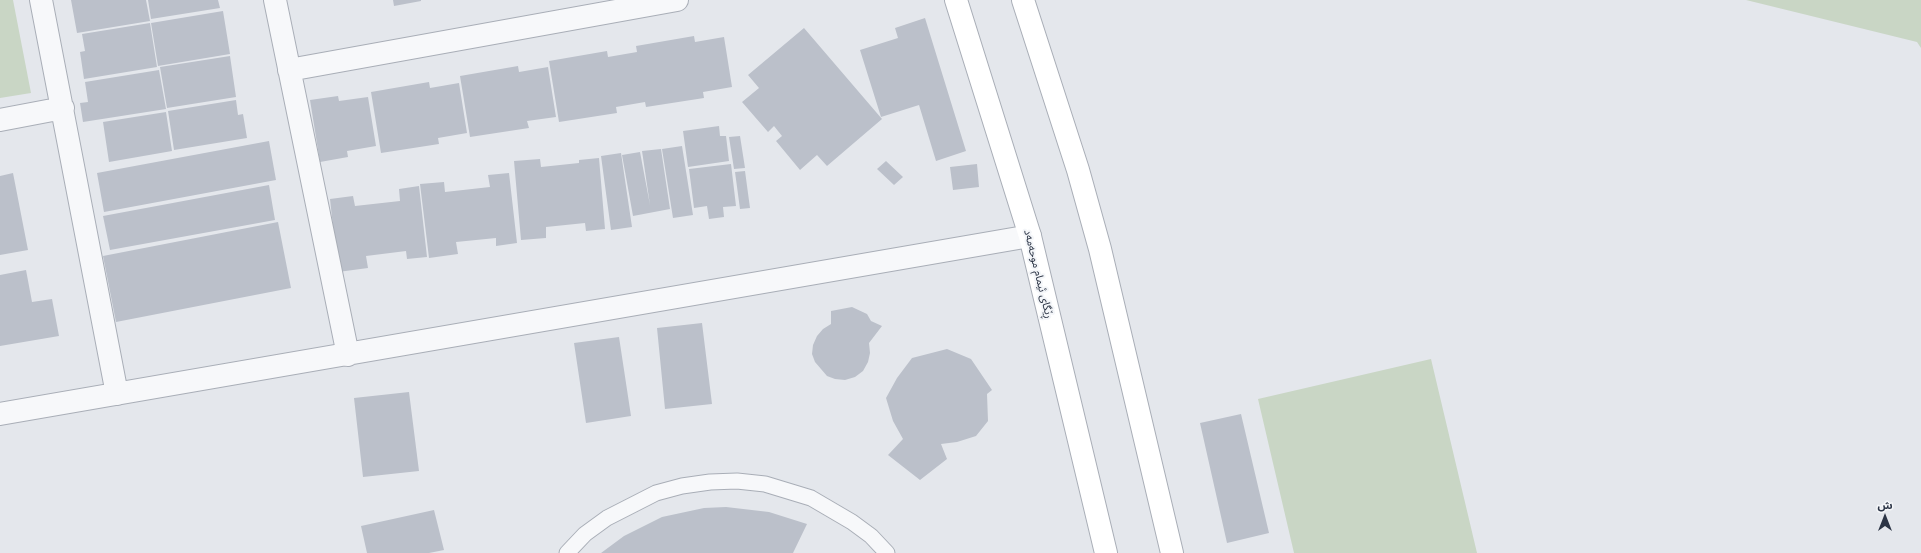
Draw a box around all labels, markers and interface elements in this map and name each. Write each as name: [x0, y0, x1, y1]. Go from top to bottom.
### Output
street label: ڕێگای ئیمام موحەمەد: [1021, 228, 1055, 320]
north arrow: [1865, 497, 1905, 537]
text: ش: [1877, 498, 1893, 512]

